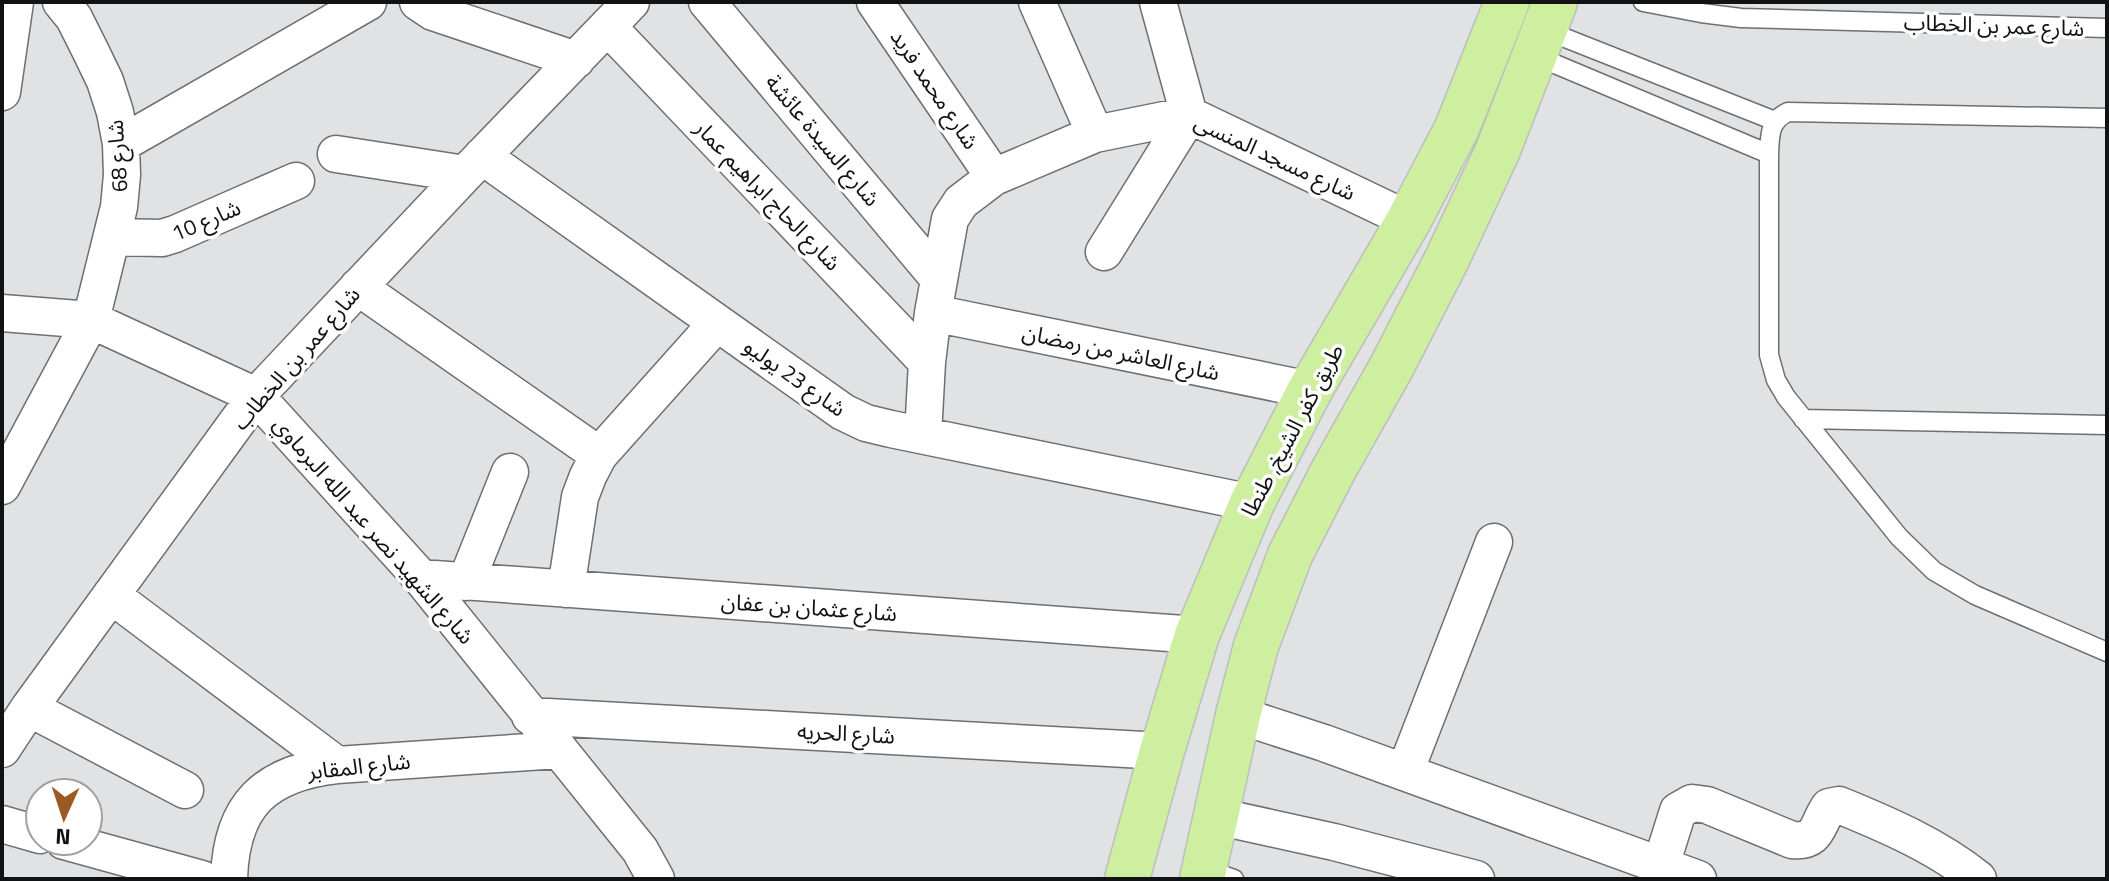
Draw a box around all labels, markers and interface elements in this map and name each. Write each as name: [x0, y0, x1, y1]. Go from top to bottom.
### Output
street label: شارع عمر بن الخطاب: [1903, 5, 2085, 45]
street label: شارع محمد فريد: [882, 22, 988, 156]
street label: شارع السيدة عائشة: [757, 66, 889, 214]
street label: شارع مسجد المنسى: [1189, 105, 1361, 209]
street label: شارع الحاج ابراهيم عمار: [686, 111, 849, 278]
street label: شارع 68: [98, 119, 136, 193]
street label: شارع 10: [166, 190, 246, 250]
street label: شارع عمر بن الخطاب: [224, 279, 368, 437]
street label: شارع العاشر من رمضان: [1019, 314, 1223, 390]
street label: شارع 23 يوليو: [737, 329, 853, 425]
street label: طريق كفر الشيخ, طنطا: [1232, 337, 1352, 523]
street label: شارع الشهيد نصر عبد الله البرماوي: [265, 408, 483, 652]
street label: شارع عثمان بن عفان: [720, 584, 898, 630]
street label: شارع الحريه: [796, 713, 896, 753]
street label: شارع المقابر: [305, 744, 412, 788]
north arrow: [24, 777, 104, 857]
text: N: [54, 820, 71, 854]

